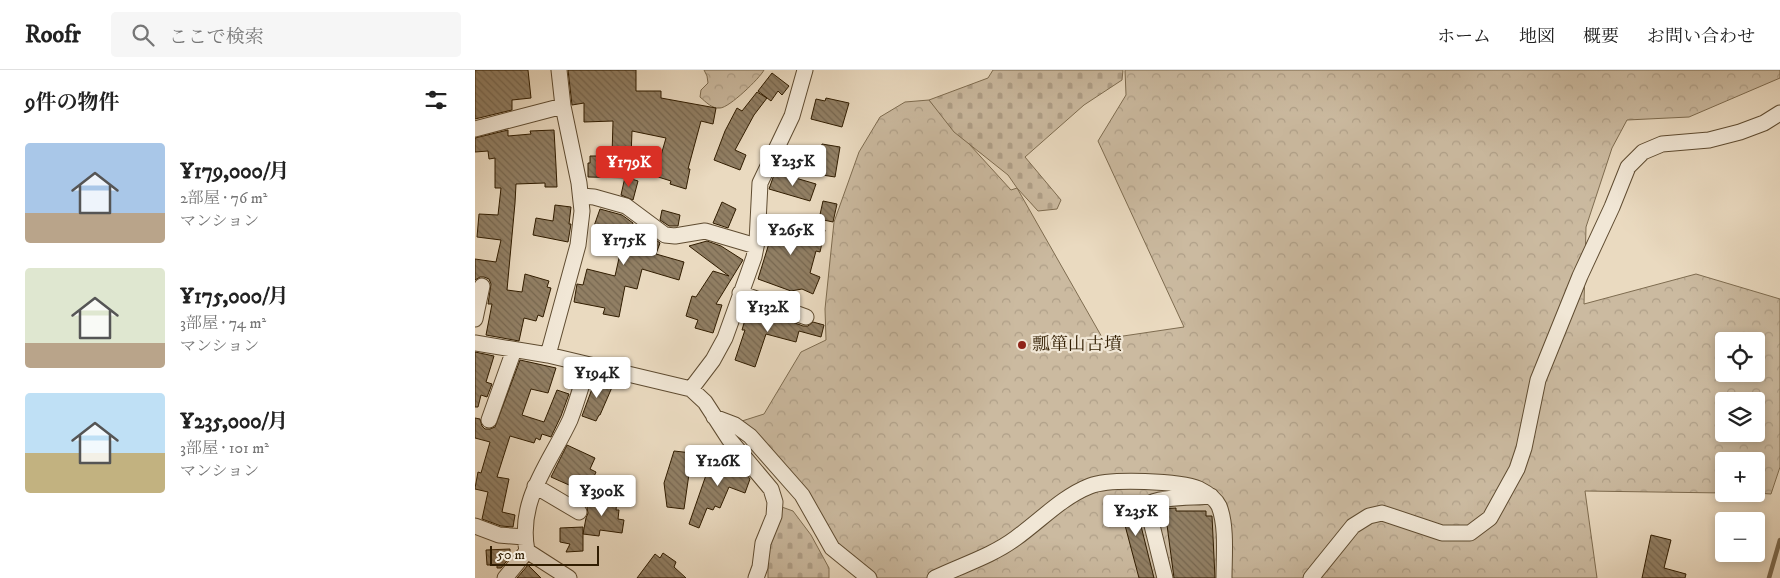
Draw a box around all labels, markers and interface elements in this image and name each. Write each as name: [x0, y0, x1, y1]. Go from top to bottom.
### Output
search box: [111, 12, 461, 57]
text: Roofr: [25, 20, 81, 50]
icon: search: [129, 21, 157, 49]
text: ここで検索: [169, 26, 264, 49]
text: ホーム: [1437, 26, 1491, 48]
text: 地図: [1519, 26, 1555, 48]
text: 概要: [1583, 26, 1619, 48]
text: お問い合わせ: [1647, 26, 1755, 48]
icon: filters: [422, 86, 450, 114]
text: 9件の物件: [25, 90, 119, 116]
pin: ¥235K: [758, 144, 828, 187]
pin: ¥179K: [594, 146, 664, 188]
text: ¥235K: [771, 151, 815, 171]
text: ¥179K: [607, 152, 651, 172]
text: ¥179,000/月: [180, 159, 290, 185]
icon: home: [65, 163, 125, 223]
text: 2部屋 · 76 m²: [180, 188, 267, 208]
text: マンション: [180, 211, 259, 231]
pin: ¥265K: [756, 214, 826, 256]
text: ¥265K: [768, 220, 814, 240]
pin: ¥175K: [589, 224, 659, 266]
text: ¥175K: [602, 230, 646, 250]
text: ¥175,000/月: [180, 284, 289, 310]
icon: home: [65, 288, 125, 348]
pin: ¥132K: [733, 290, 803, 333]
text: ¥132K: [747, 297, 789, 317]
text: 3部屋 · 74 m²: [180, 313, 266, 333]
map controls: [1715, 332, 1765, 562]
button: locate: [1715, 332, 1765, 382]
place label: 瓢箪山古墳: [1032, 334, 1122, 356]
text: マンション: [180, 336, 259, 356]
marker: 瓢箪山古墳: [1016, 339, 1028, 351]
pin: ¥194K: [562, 356, 632, 399]
text: ¥194K: [575, 363, 620, 383]
button: layers: [1715, 392, 1765, 442]
text: ¥235,000/月: [180, 409, 288, 435]
icon: home: [65, 413, 125, 473]
text: 3部屋 · 101 m²: [180, 438, 269, 458]
pin: ¥126K: [683, 444, 753, 487]
text: ¥126K: [696, 451, 740, 471]
button: +: [1715, 452, 1765, 502]
text: マンション: [180, 461, 259, 481]
pin: ¥390K: [567, 474, 637, 517]
text: ¥390K: [580, 481, 624, 501]
pin: ¥235K: [1101, 494, 1171, 537]
text: ¥235K: [1114, 501, 1158, 521]
button: −: [1715, 512, 1765, 562]
scale bar: [490, 543, 599, 566]
text: 50 m: [497, 546, 525, 564]

